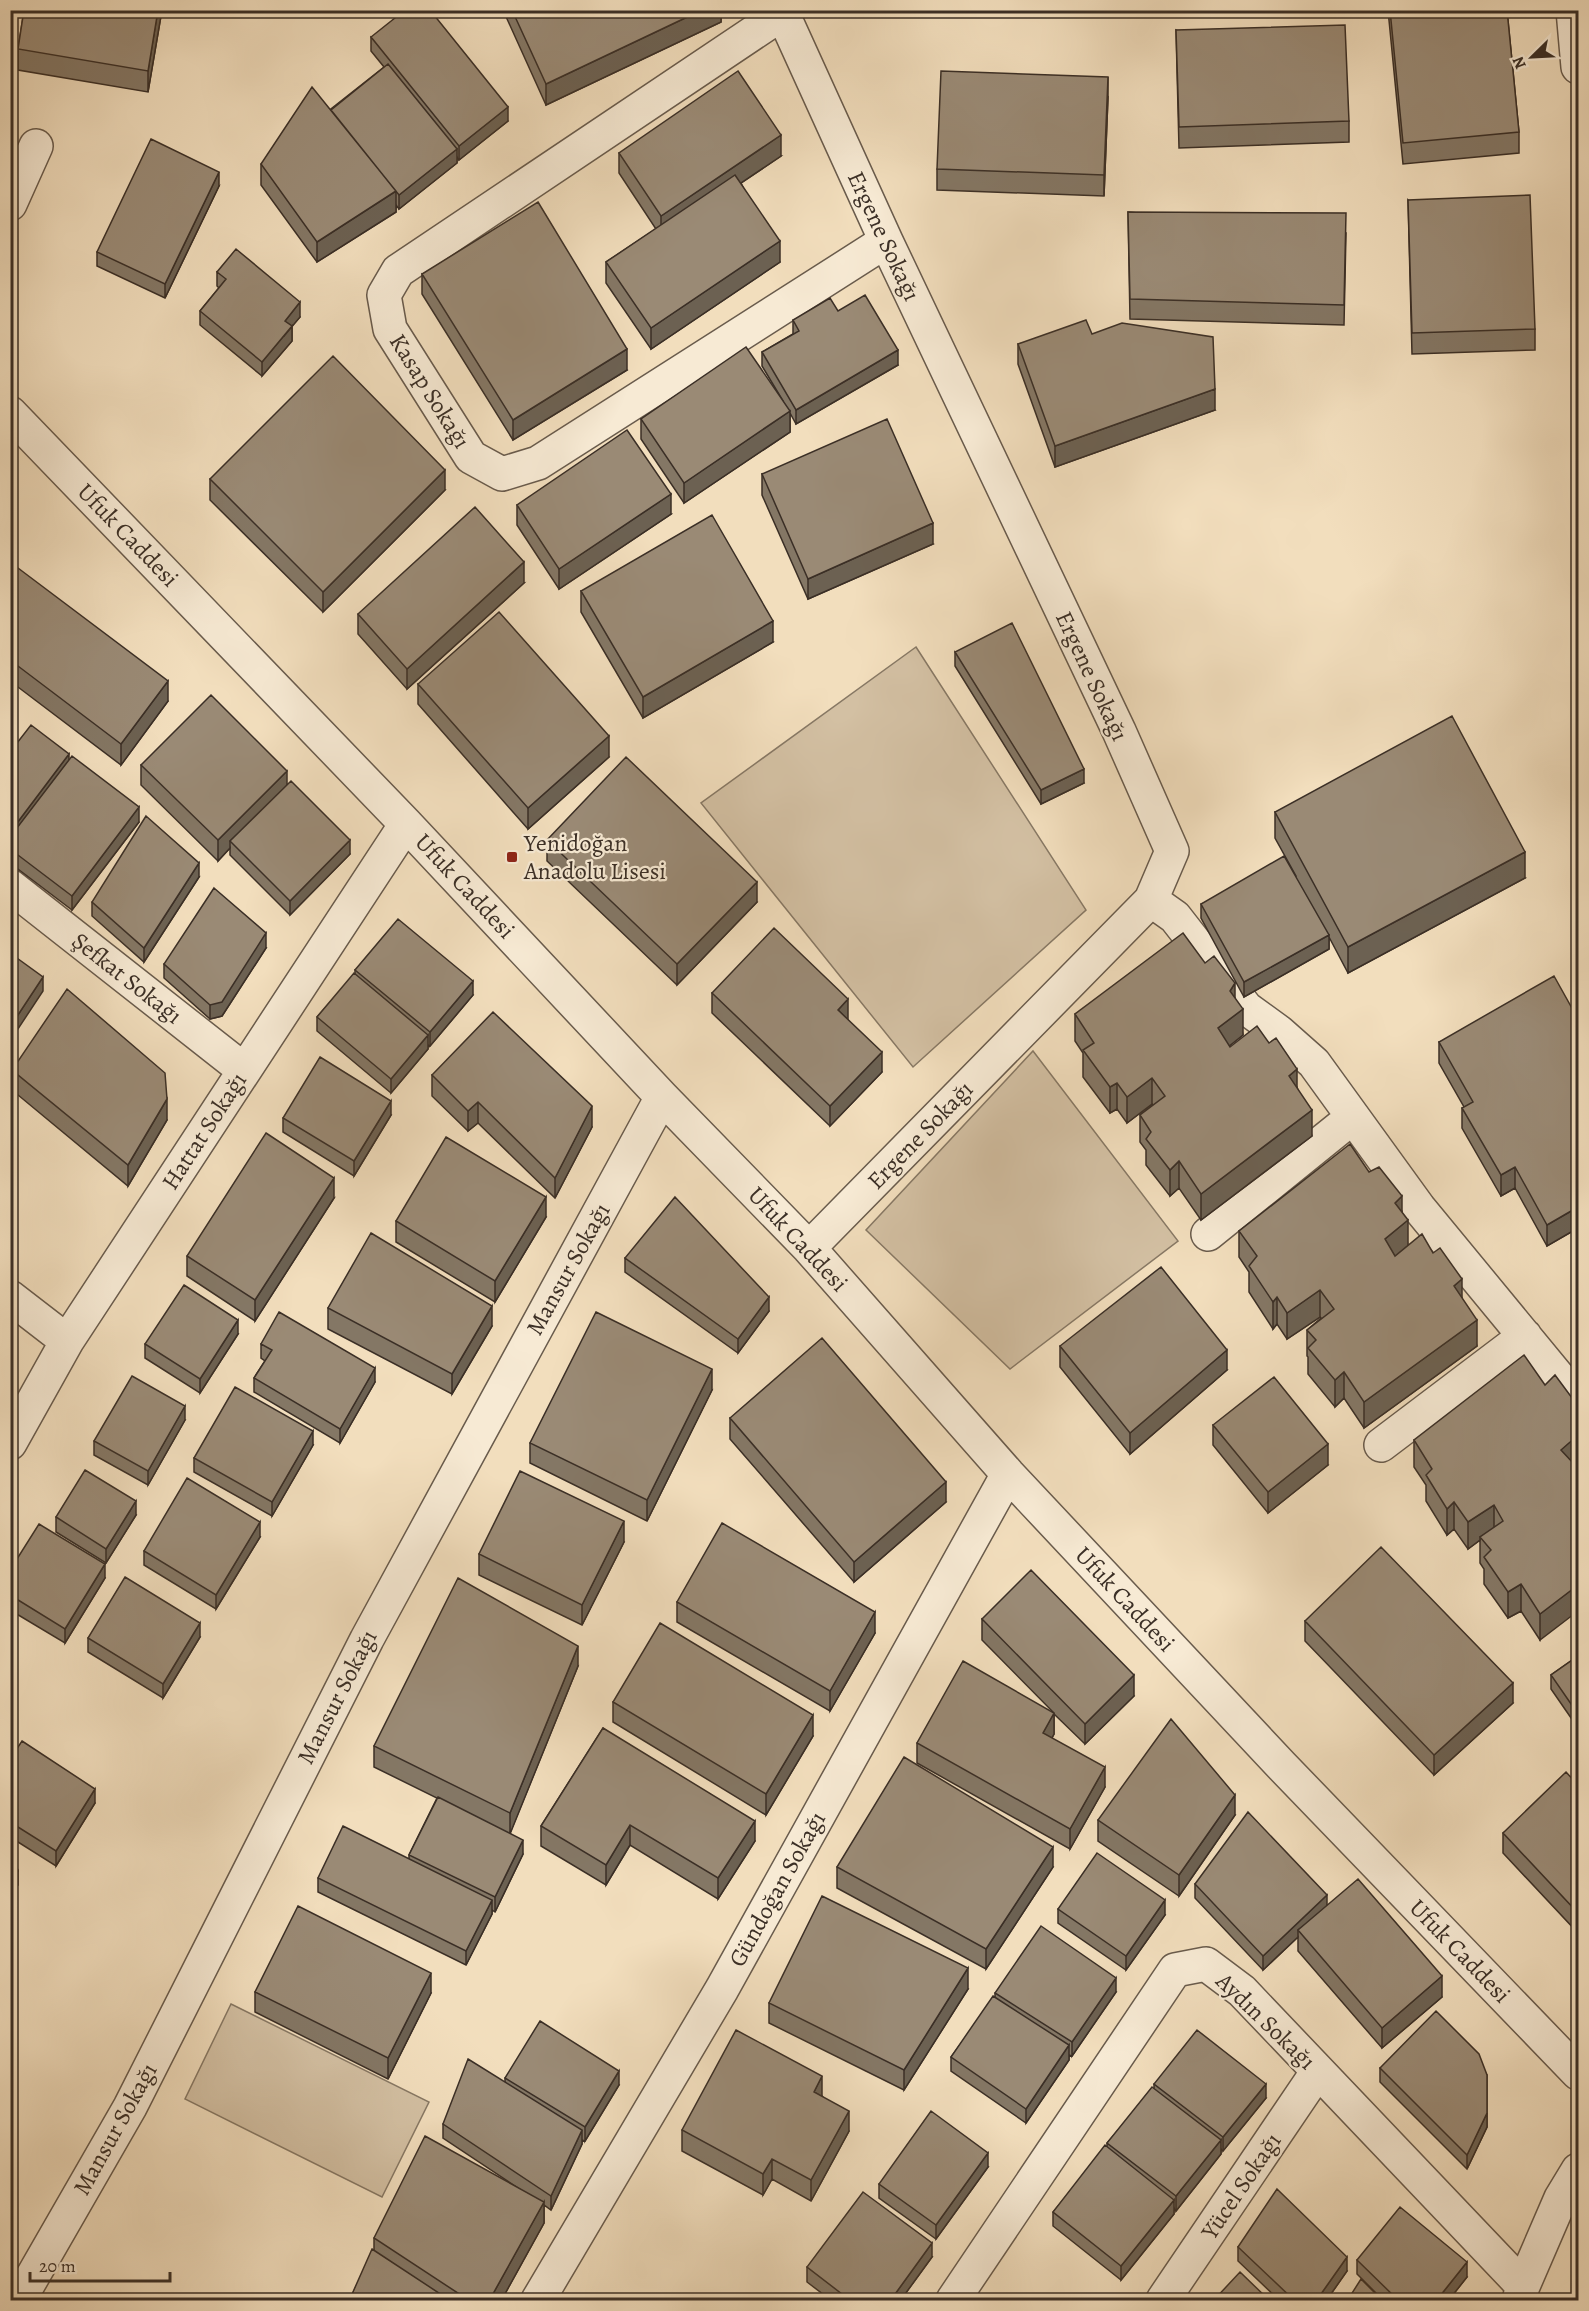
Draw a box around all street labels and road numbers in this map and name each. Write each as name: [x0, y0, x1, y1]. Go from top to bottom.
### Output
street label: Ergene Sokağı: [840, 166, 928, 306]
street label: Kasap Sokağı: [382, 327, 478, 455]
street label: Ufuk Caddesi: [70, 476, 186, 594]
street label: Ergene Sokağı: [1048, 606, 1136, 746]
street label: Ufuk Caddesi: [408, 826, 522, 946]
street label: Şefkat Sokağı: [65, 925, 189, 1031]
street label: Hattat Sokağı: [154, 1066, 254, 1196]
street label: Ergene Sokağı: [860, 1074, 980, 1196]
street label: Ufuk Caddesi: [741, 1179, 855, 1299]
street label: Mansur Sokağı: [518, 1197, 618, 1341]
street label: Ufuk Caddesi: [1068, 1539, 1182, 1659]
street label: Mansur Sokağı: [289, 1624, 385, 1770]
street label: Gündoğan Sokağı: [721, 1806, 833, 1972]
street label: Ufuk Caddesi: [1402, 1892, 1518, 2010]
street label: Aydın Sokağı: [1208, 1965, 1323, 2077]
street label: Mansur Sokağı: [65, 2057, 165, 2201]
street label: Yücel Sokağı: [1193, 2126, 1288, 2246]

